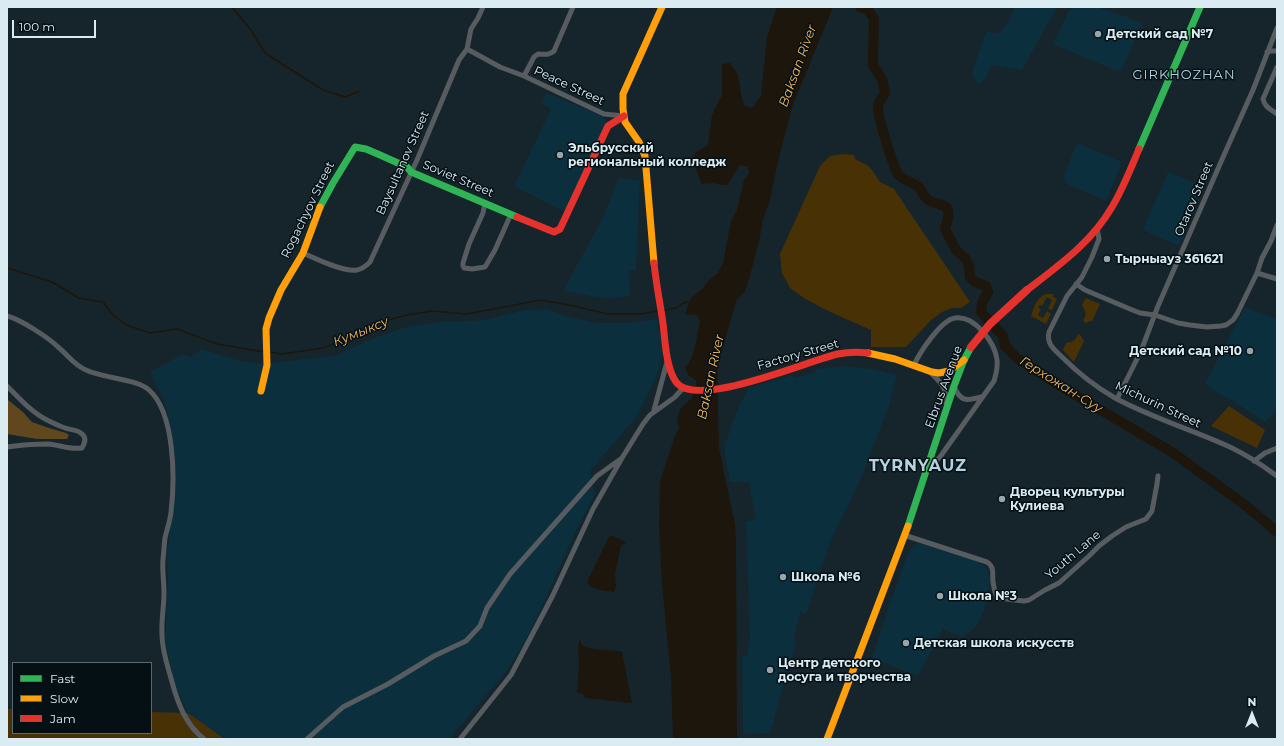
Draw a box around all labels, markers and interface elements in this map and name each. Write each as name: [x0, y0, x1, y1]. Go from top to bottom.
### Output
scale bar: [14, 12, 98, 38]
text: 100 m: [19, 19, 55, 34]
water label: Baksan River: [776, 23, 820, 109]
place label: Детский сад №7: [1106, 27, 1213, 41]
marker: Детский сад №7: [1093, 29, 1103, 39]
street label: Peace Street: [532, 63, 606, 109]
district label: GIRKHOZHAN: [1133, 67, 1235, 83]
street label: Baysultanov Street: [374, 109, 432, 217]
place label: Эльбрусский региональный колледж: [568, 141, 726, 169]
marker: Эльбрусский региональный колледж: [555, 150, 565, 160]
street label: Soviet Street: [420, 158, 496, 200]
street label: Rogachyov Street: [278, 159, 338, 261]
street label: Otarov Street: [1172, 159, 1216, 239]
place label: Тырныауз 361621: [1115, 252, 1223, 266]
marker: Тырныауз 361621: [1102, 254, 1112, 264]
water label: Кумыксу: [331, 314, 391, 350]
water label: Baksan River: [694, 333, 728, 421]
street label: Factory Street: [756, 336, 840, 374]
street label: Elbrus Avenue: [922, 344, 966, 430]
place label: Детский сад №10: [1129, 344, 1242, 358]
marker: Детский сад №10: [1245, 346, 1255, 356]
water label: Герхожан-Суу: [1017, 353, 1105, 417]
street label: Michurin Street: [1113, 379, 1203, 431]
district label: TYRNYAUZ: [869, 456, 967, 476]
place label: Дворец культуры Кулиева: [1010, 485, 1125, 513]
marker: Дворец культуры Кулиева: [997, 494, 1007, 504]
street label: Youth Lane: [1042, 528, 1104, 582]
place label: Школа №6: [791, 570, 860, 584]
marker: Школа №6: [778, 572, 788, 582]
place label: Школа №3: [948, 589, 1017, 603]
marker: Школа №3: [935, 591, 945, 601]
place label: Детская школа искусств: [914, 636, 1074, 650]
marker: Детская школа искусств: [901, 638, 911, 648]
place label: Центр детского досуга и творчества: [778, 656, 911, 684]
legend: [12, 662, 152, 734]
marker: Центр детского досуга и творчества: [765, 665, 775, 675]
text: Fast: [50, 671, 75, 686]
text: Slow: [50, 691, 79, 706]
north arrow: [1232, 694, 1272, 734]
text: N: [1248, 695, 1256, 709]
text: Jam: [50, 711, 76, 726]

